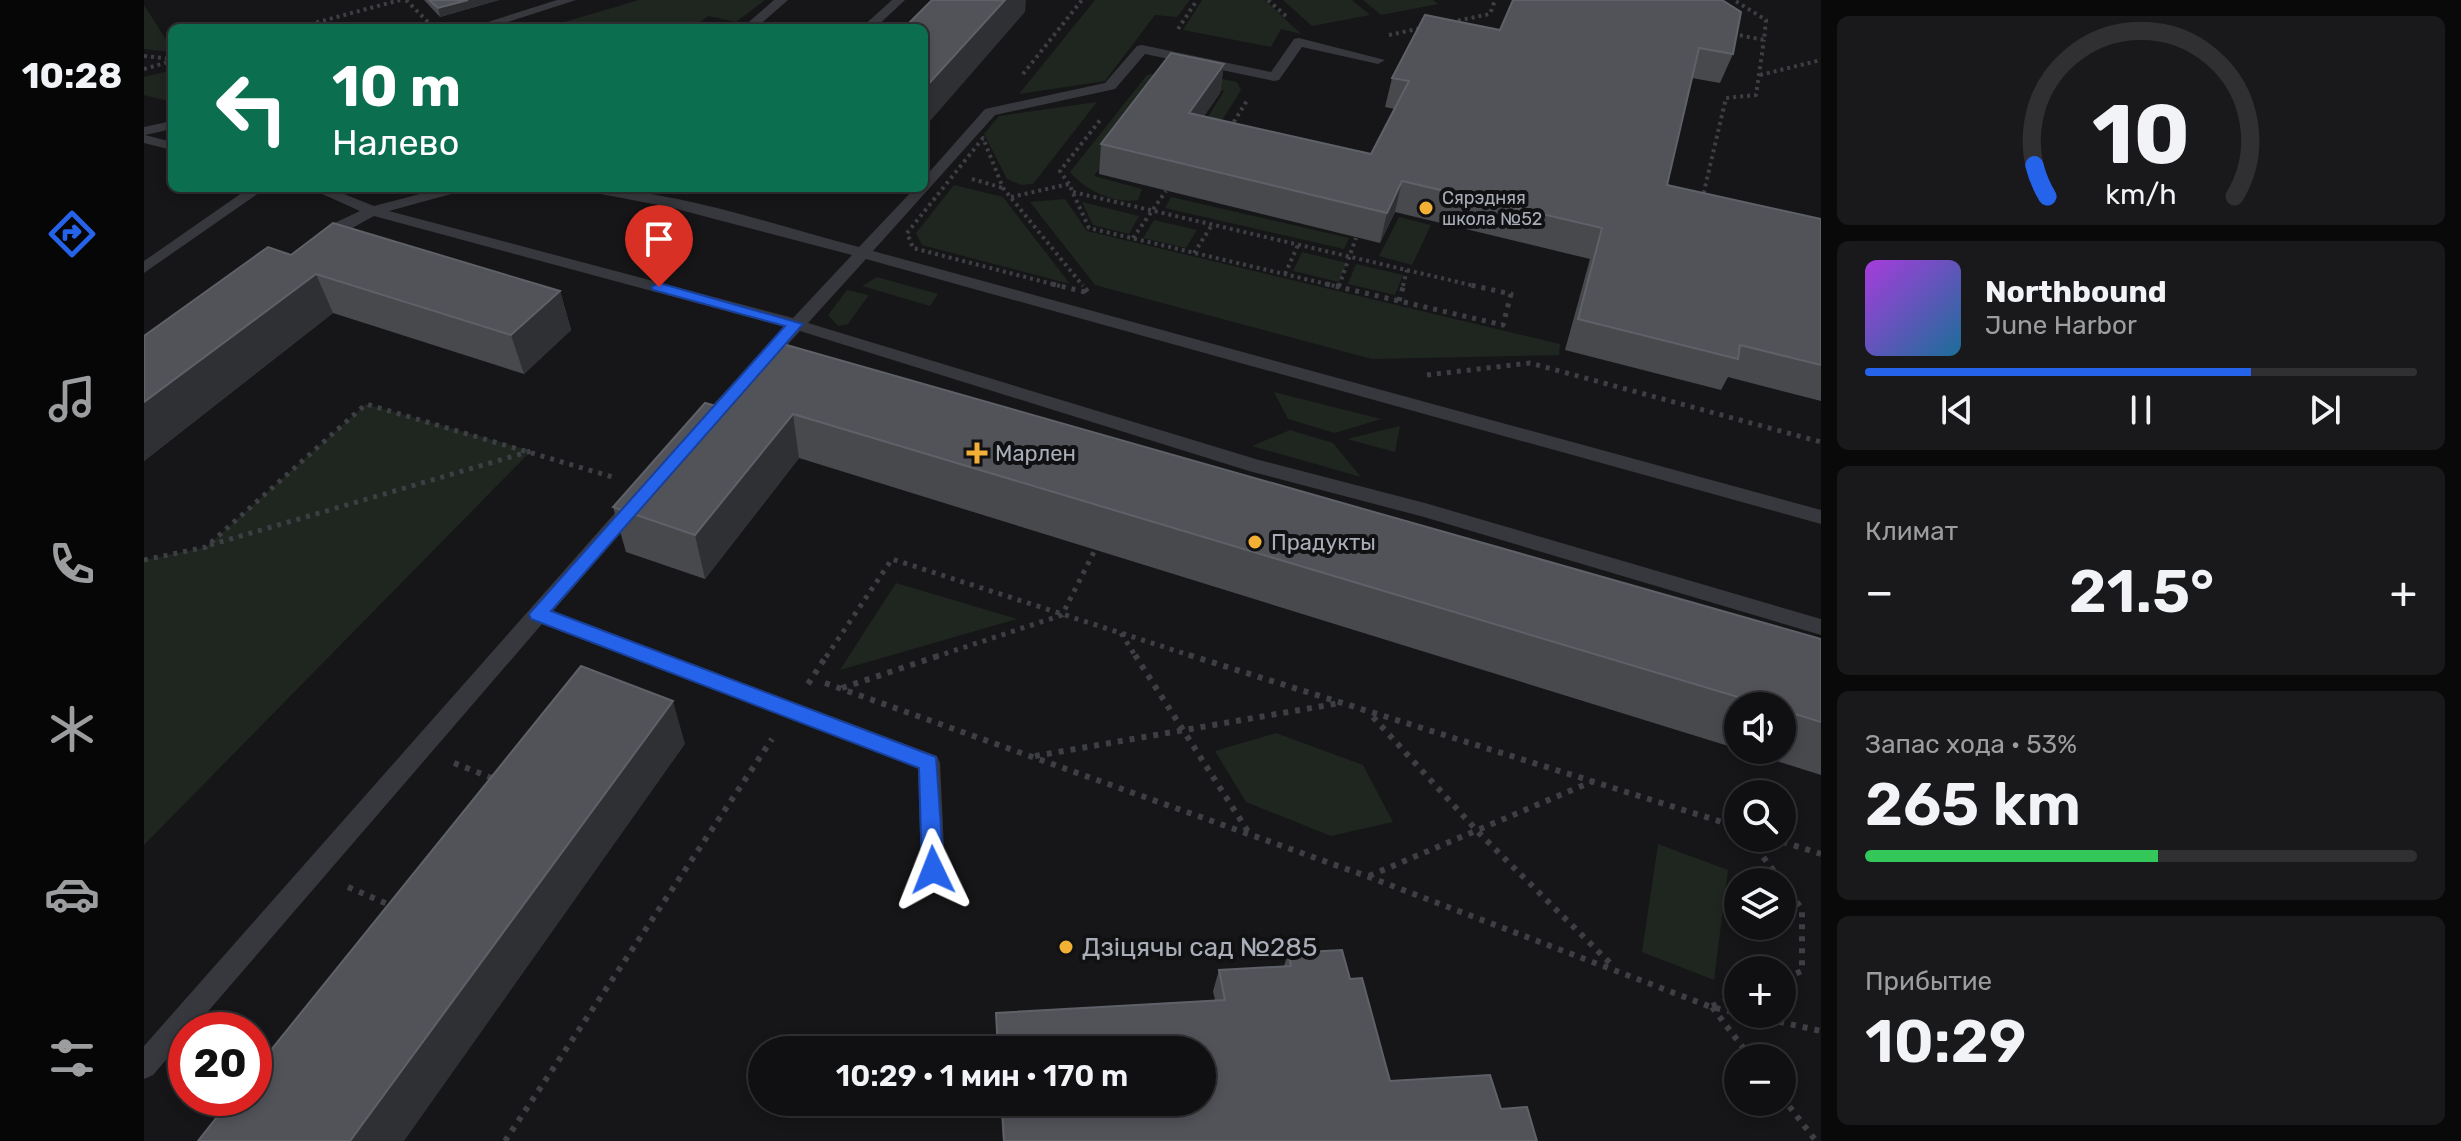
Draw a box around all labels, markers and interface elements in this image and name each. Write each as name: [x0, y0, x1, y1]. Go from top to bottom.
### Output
text: 10:28: [22, 54, 122, 97]
text: 10 m: [332, 54, 461, 120]
icon: left: [200, 56, 304, 160]
text: 10: [2092, 84, 2190, 183]
text: Налево: [332, 121, 459, 164]
text: km/h: [2105, 177, 2177, 211]
place label: Сярэдняя школа №52: [1442, 187, 1542, 230]
marker: Сярэдняя школа №52: [1417, 199, 1435, 217]
pin: [625, 205, 693, 287]
icon: directions: [44, 206, 100, 262]
icon: arrive: [637, 217, 681, 261]
text: Northbound: [1985, 274, 2167, 310]
text: June Harbor: [1985, 310, 2137, 341]
icon: music: [44, 371, 100, 427]
icon: previous: [1935, 388, 1979, 432]
icon: pause: [2119, 388, 2163, 432]
icon: next: [2303, 388, 2347, 432]
place label: Марлен: [995, 440, 1076, 467]
marker: Марлен: [966, 442, 988, 464]
text: Климат: [1865, 516, 1958, 547]
place label: Прадукты: [1271, 529, 1376, 556]
marker: Прадукты: [1246, 533, 1264, 551]
icon: phone: [44, 536, 100, 592]
text: 21.5°: [2069, 556, 2214, 627]
text: −: [1865, 566, 1894, 618]
text: +: [2390, 566, 2417, 618]
map controls: [1724, 692, 1796, 1116]
button: sound: [1724, 692, 1796, 764]
icon: climate: [44, 701, 100, 757]
text: Запас хода · 53%: [1865, 729, 2077, 760]
text: 265 km: [1865, 769, 2081, 840]
button: search: [1724, 780, 1796, 852]
position arrow: [891, 828, 975, 912]
icon: car: [44, 866, 100, 922]
button: layers: [1724, 868, 1796, 940]
place label: Дзіцячы сад №285: [1082, 932, 1317, 963]
marker: Дзіцячы сад №285: [1057, 938, 1075, 956]
button: +: [1724, 956, 1796, 1028]
text: Прибытие: [1865, 966, 1992, 997]
text: 10:29: [1865, 1006, 2027, 1077]
speed limit sign: 20: [168, 1012, 272, 1116]
icon: filters: [44, 1030, 100, 1086]
button: −: [1724, 1044, 1796, 1116]
text: 10:29 · 1 мин · 170 m: [836, 1058, 1128, 1094]

